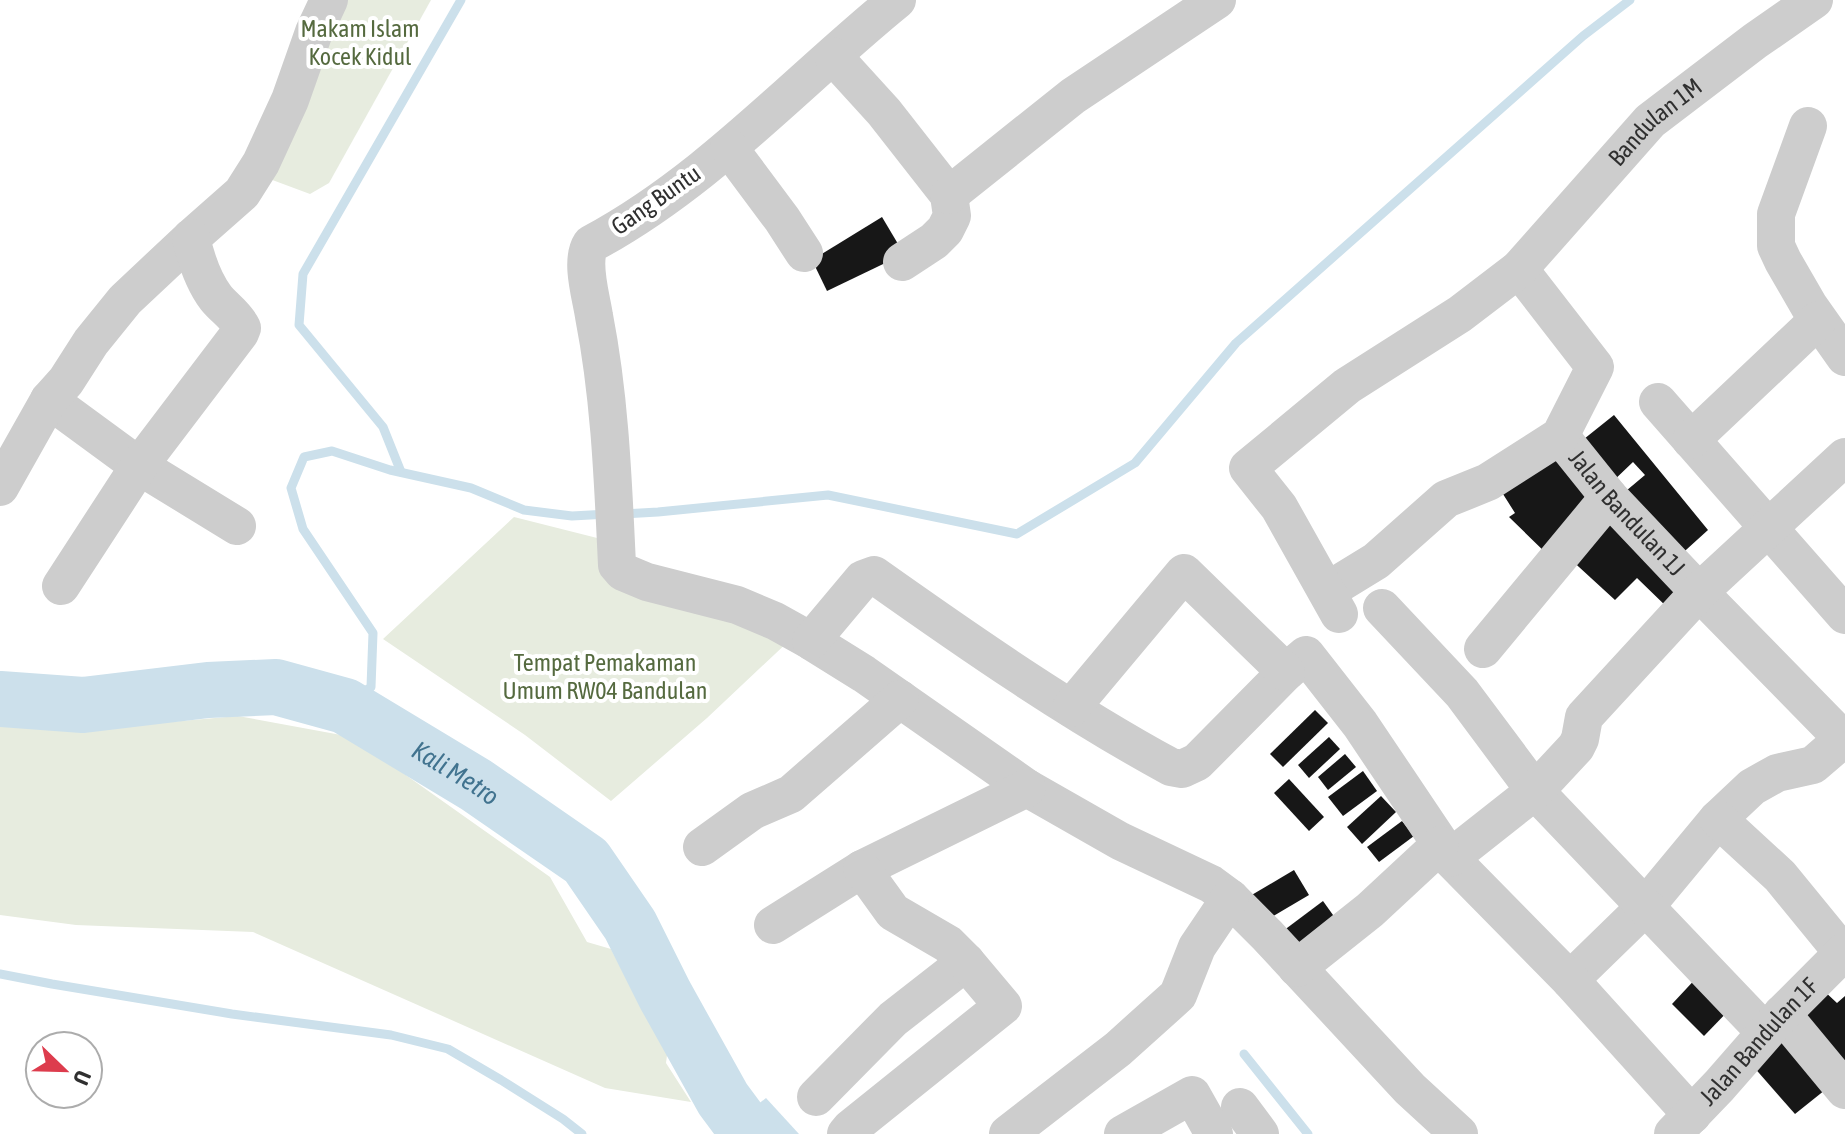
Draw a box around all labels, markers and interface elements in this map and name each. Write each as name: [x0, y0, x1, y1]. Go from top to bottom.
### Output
park label: Makam Islam Kocek Kidul: [301, 15, 419, 70]
street label: Bandulan 1M: [1603, 73, 1707, 171]
street label: Gang Buntu: [606, 159, 705, 240]
street label: Jalan Bandulan 1J: [1564, 444, 1691, 581]
park label: Tempat Pemakaman Umum RW04 Bandulan: [503, 649, 707, 704]
water label: Kali Metro: [407, 735, 505, 811]
street label: Jalan Bandulan 1F: [1694, 972, 1823, 1110]
north arrow: [24, 1030, 104, 1110]
text: U: [68, 1067, 97, 1089]

